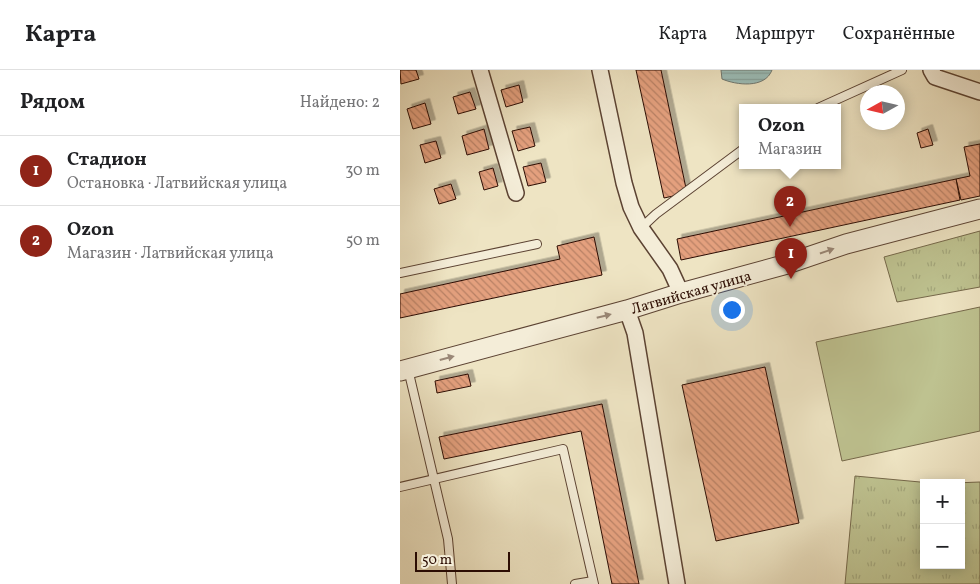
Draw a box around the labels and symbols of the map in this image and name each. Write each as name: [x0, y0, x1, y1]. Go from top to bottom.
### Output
north arrow: [860, 85, 905, 130]
pin: 2: [774, 186, 806, 227]
pin: 1: [775, 238, 807, 279]
one-way arrow: [820, 247, 835, 255]
street label: Латвийская улица: [629, 266, 754, 321]
your location: [719, 297, 745, 323]
one-way arrow: [597, 312, 612, 320]
one-way arrow: [439, 354, 455, 362]
scale bar: [415, 549, 510, 572]

